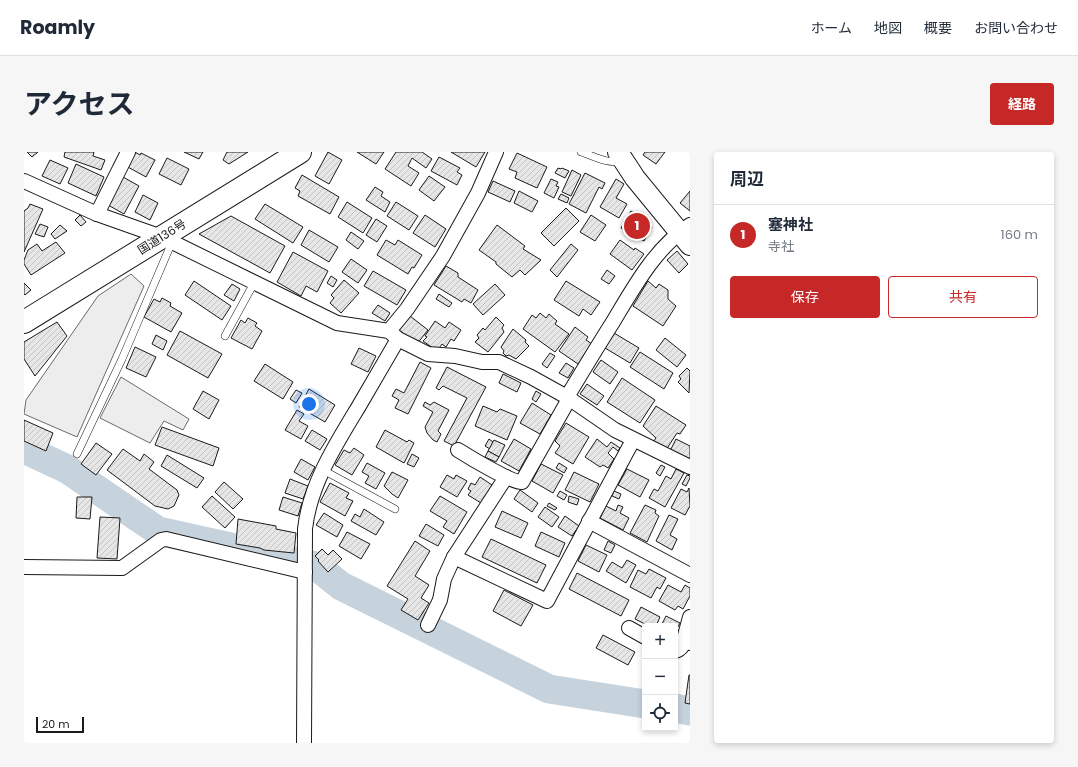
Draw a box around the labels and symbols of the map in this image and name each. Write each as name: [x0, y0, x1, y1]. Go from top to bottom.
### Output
pin: 1: [624, 211, 650, 241]
street label: 国道136号: [134, 215, 189, 258]
your location: [299, 394, 319, 414]
scale bar: [36, 715, 84, 734]

